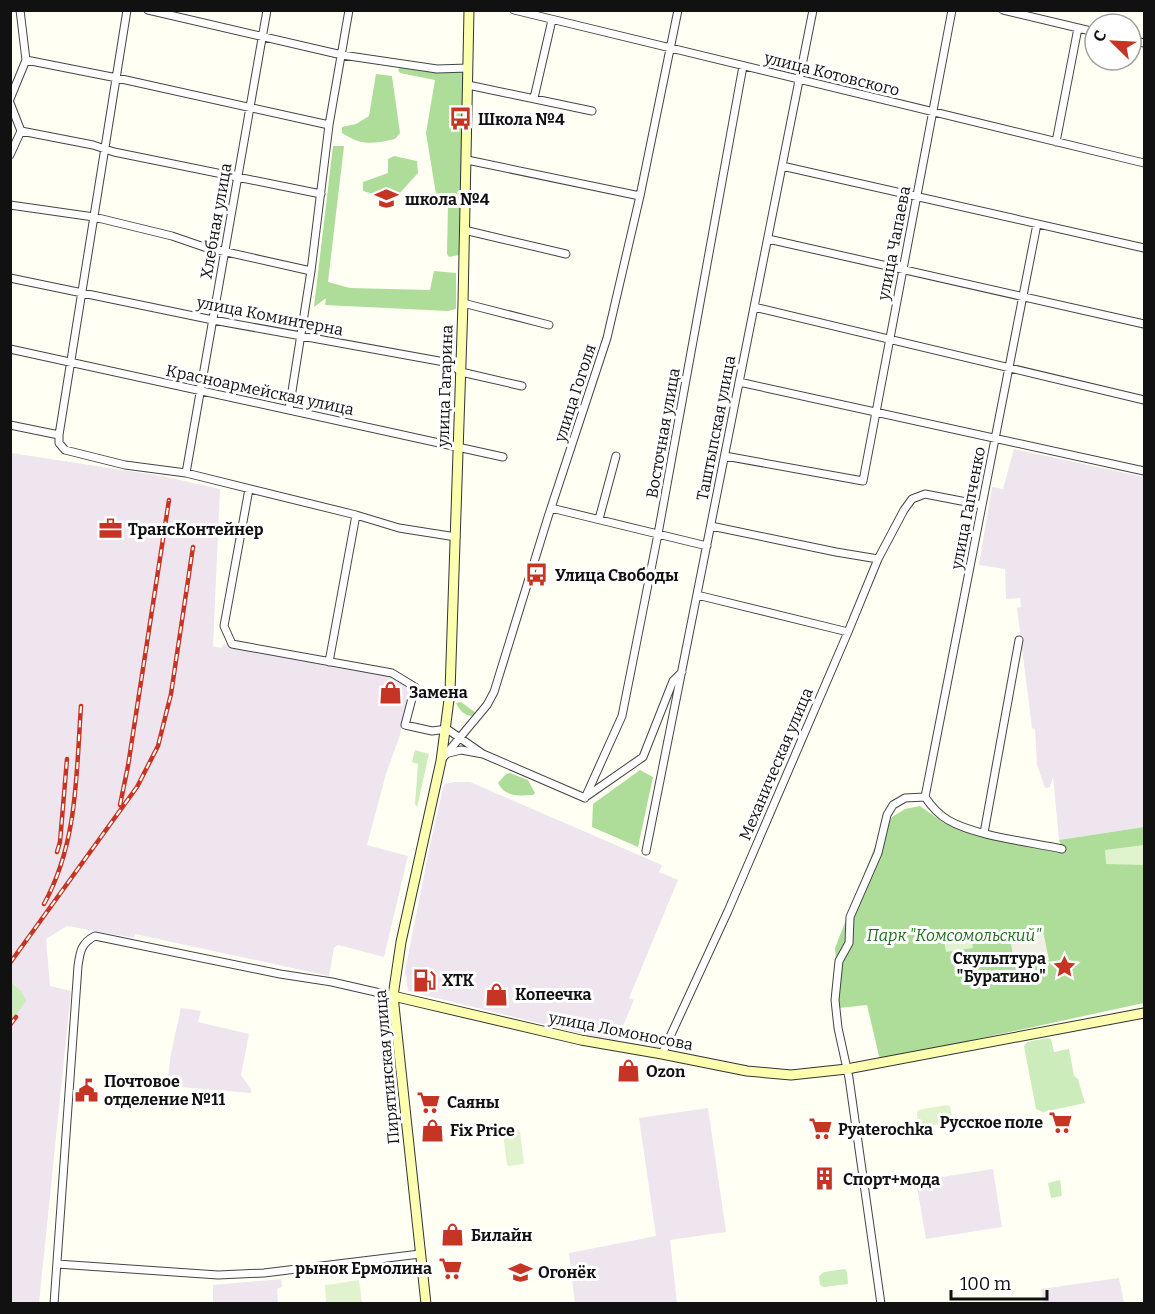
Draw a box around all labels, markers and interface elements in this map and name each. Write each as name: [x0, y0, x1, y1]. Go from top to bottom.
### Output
north arrow: [1083, 12, 1143, 72]
text: С: [1089, 28, 1110, 45]
street label: улица Котовского: [762, 48, 901, 100]
bus stop icon: Школа №4: [447, 106, 473, 132]
place label: Школа №4: [478, 110, 565, 129]
street label: Хлебная улица: [196, 161, 236, 280]
street label: улица Чапаева: [873, 184, 914, 303]
school or university icon: школа №4: [374, 186, 400, 212]
place label: школа №4: [405, 190, 490, 209]
street label: улица Коминтерна: [194, 292, 345, 340]
street label: улица Гагарина: [433, 324, 457, 449]
street label: улица Гоголя: [550, 342, 600, 445]
street label: Таштыпская улица: [693, 354, 739, 502]
street label: Красноармейская улица: [164, 361, 356, 419]
street label: Восточная улица: [642, 366, 684, 500]
street label: улица Гапченко: [947, 445, 989, 572]
office icon: ТрансКонтейнер: [97, 516, 123, 542]
place label: ТрансКонтейнер: [128, 520, 264, 539]
bus stop icon: Улица Свободы: [524, 562, 550, 588]
place label: Улица Свободы: [555, 566, 679, 585]
shop icon: Замена: [378, 679, 404, 705]
place label: Замена: [409, 683, 468, 702]
street label: Механическая улица: [735, 685, 817, 843]
park label: Парк "Комсомольский": [867, 926, 1042, 945]
place label: Скульптура "Буратино": [953, 949, 1046, 986]
place icon: Скульптура "Буратино": [1051, 954, 1077, 980]
fuel station icon: ХТК: [411, 967, 437, 993]
place label: ХТК: [442, 971, 474, 990]
shop icon: Копеечка: [484, 981, 510, 1007]
place label: Копеечка: [515, 985, 591, 1004]
street label: Пирятинская улица: [371, 989, 403, 1145]
street label: улица Ломоносова: [546, 1008, 695, 1054]
shop icon: Ozon: [615, 1058, 641, 1084]
place label: Ozon: [646, 1062, 686, 1081]
place label: Почтовое отделение №11: [104, 1072, 225, 1109]
public building icon: Почтовое отделение №11: [73, 1077, 99, 1103]
supermarket icon: Саяны: [416, 1089, 442, 1115]
place label: Саяны: [447, 1093, 500, 1112]
supermarket icon: Русское поле: [1048, 1109, 1074, 1135]
place label: Русское поле: [940, 1113, 1043, 1132]
supermarket icon: Pyaterochka: [807, 1116, 833, 1142]
shop icon: Fix Price: [419, 1117, 445, 1143]
place label: Pyaterochka: [838, 1120, 933, 1139]
place label: Fix Price: [450, 1121, 515, 1140]
building icon: Спорт+мода: [812, 1166, 838, 1192]
place label: Спорт+мода: [843, 1170, 940, 1189]
shop icon: Билайн: [440, 1222, 466, 1248]
place label: Билайн: [471, 1226, 532, 1245]
supermarket icon: рынок Ермолина: [437, 1255, 463, 1281]
place label: рынок Ермолина: [295, 1259, 432, 1278]
school or university icon: Огонёк: [507, 1259, 533, 1285]
place label: Огонёк: [538, 1263, 596, 1282]
scale bar: [951, 1263, 1047, 1301]
text: 100 m: [960, 1273, 1011, 1295]

